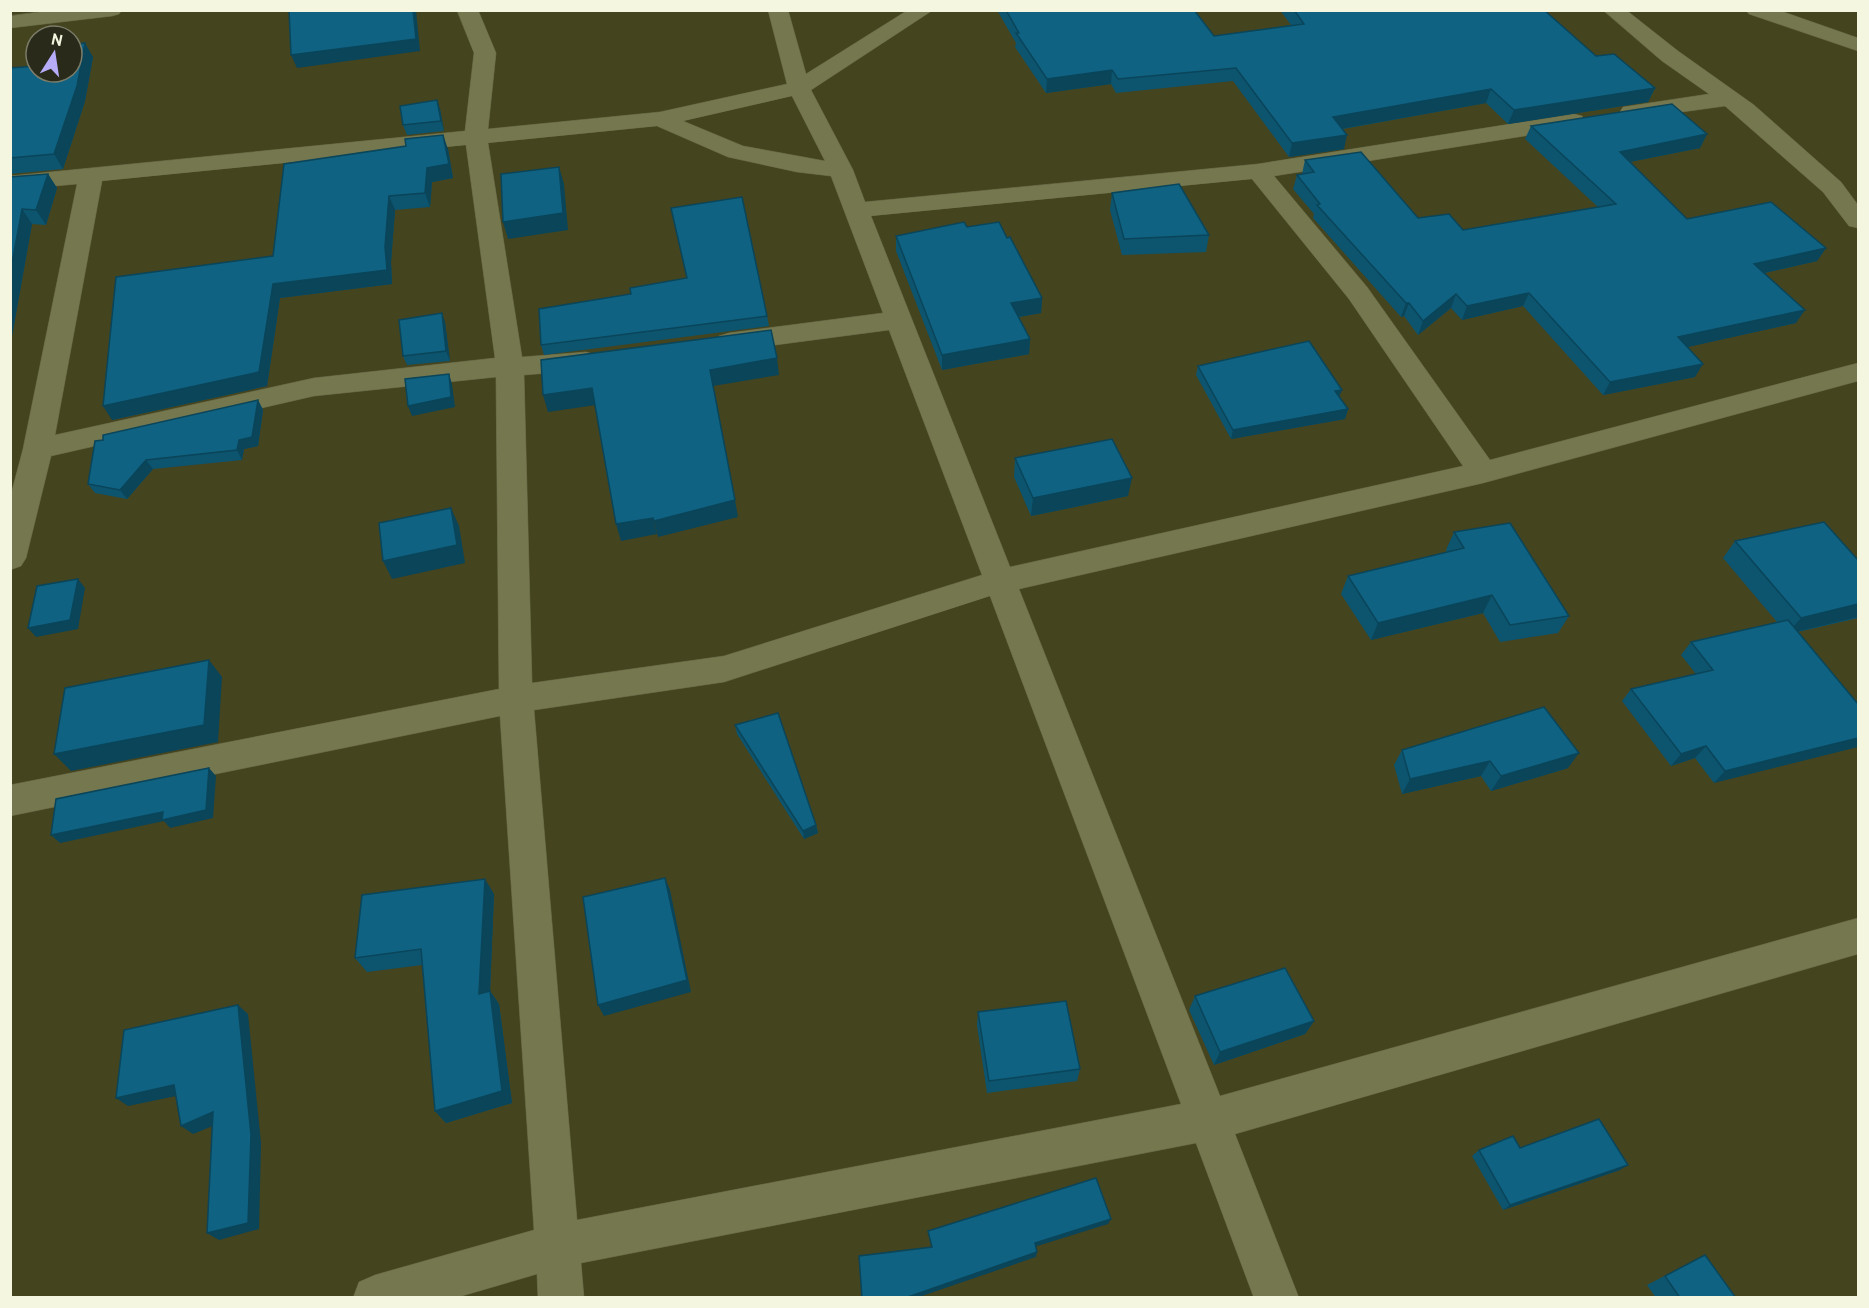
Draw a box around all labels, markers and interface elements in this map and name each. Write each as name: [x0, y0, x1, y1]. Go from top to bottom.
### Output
north arrow: [24, 24, 84, 84]
text: N: [49, 30, 64, 52]

